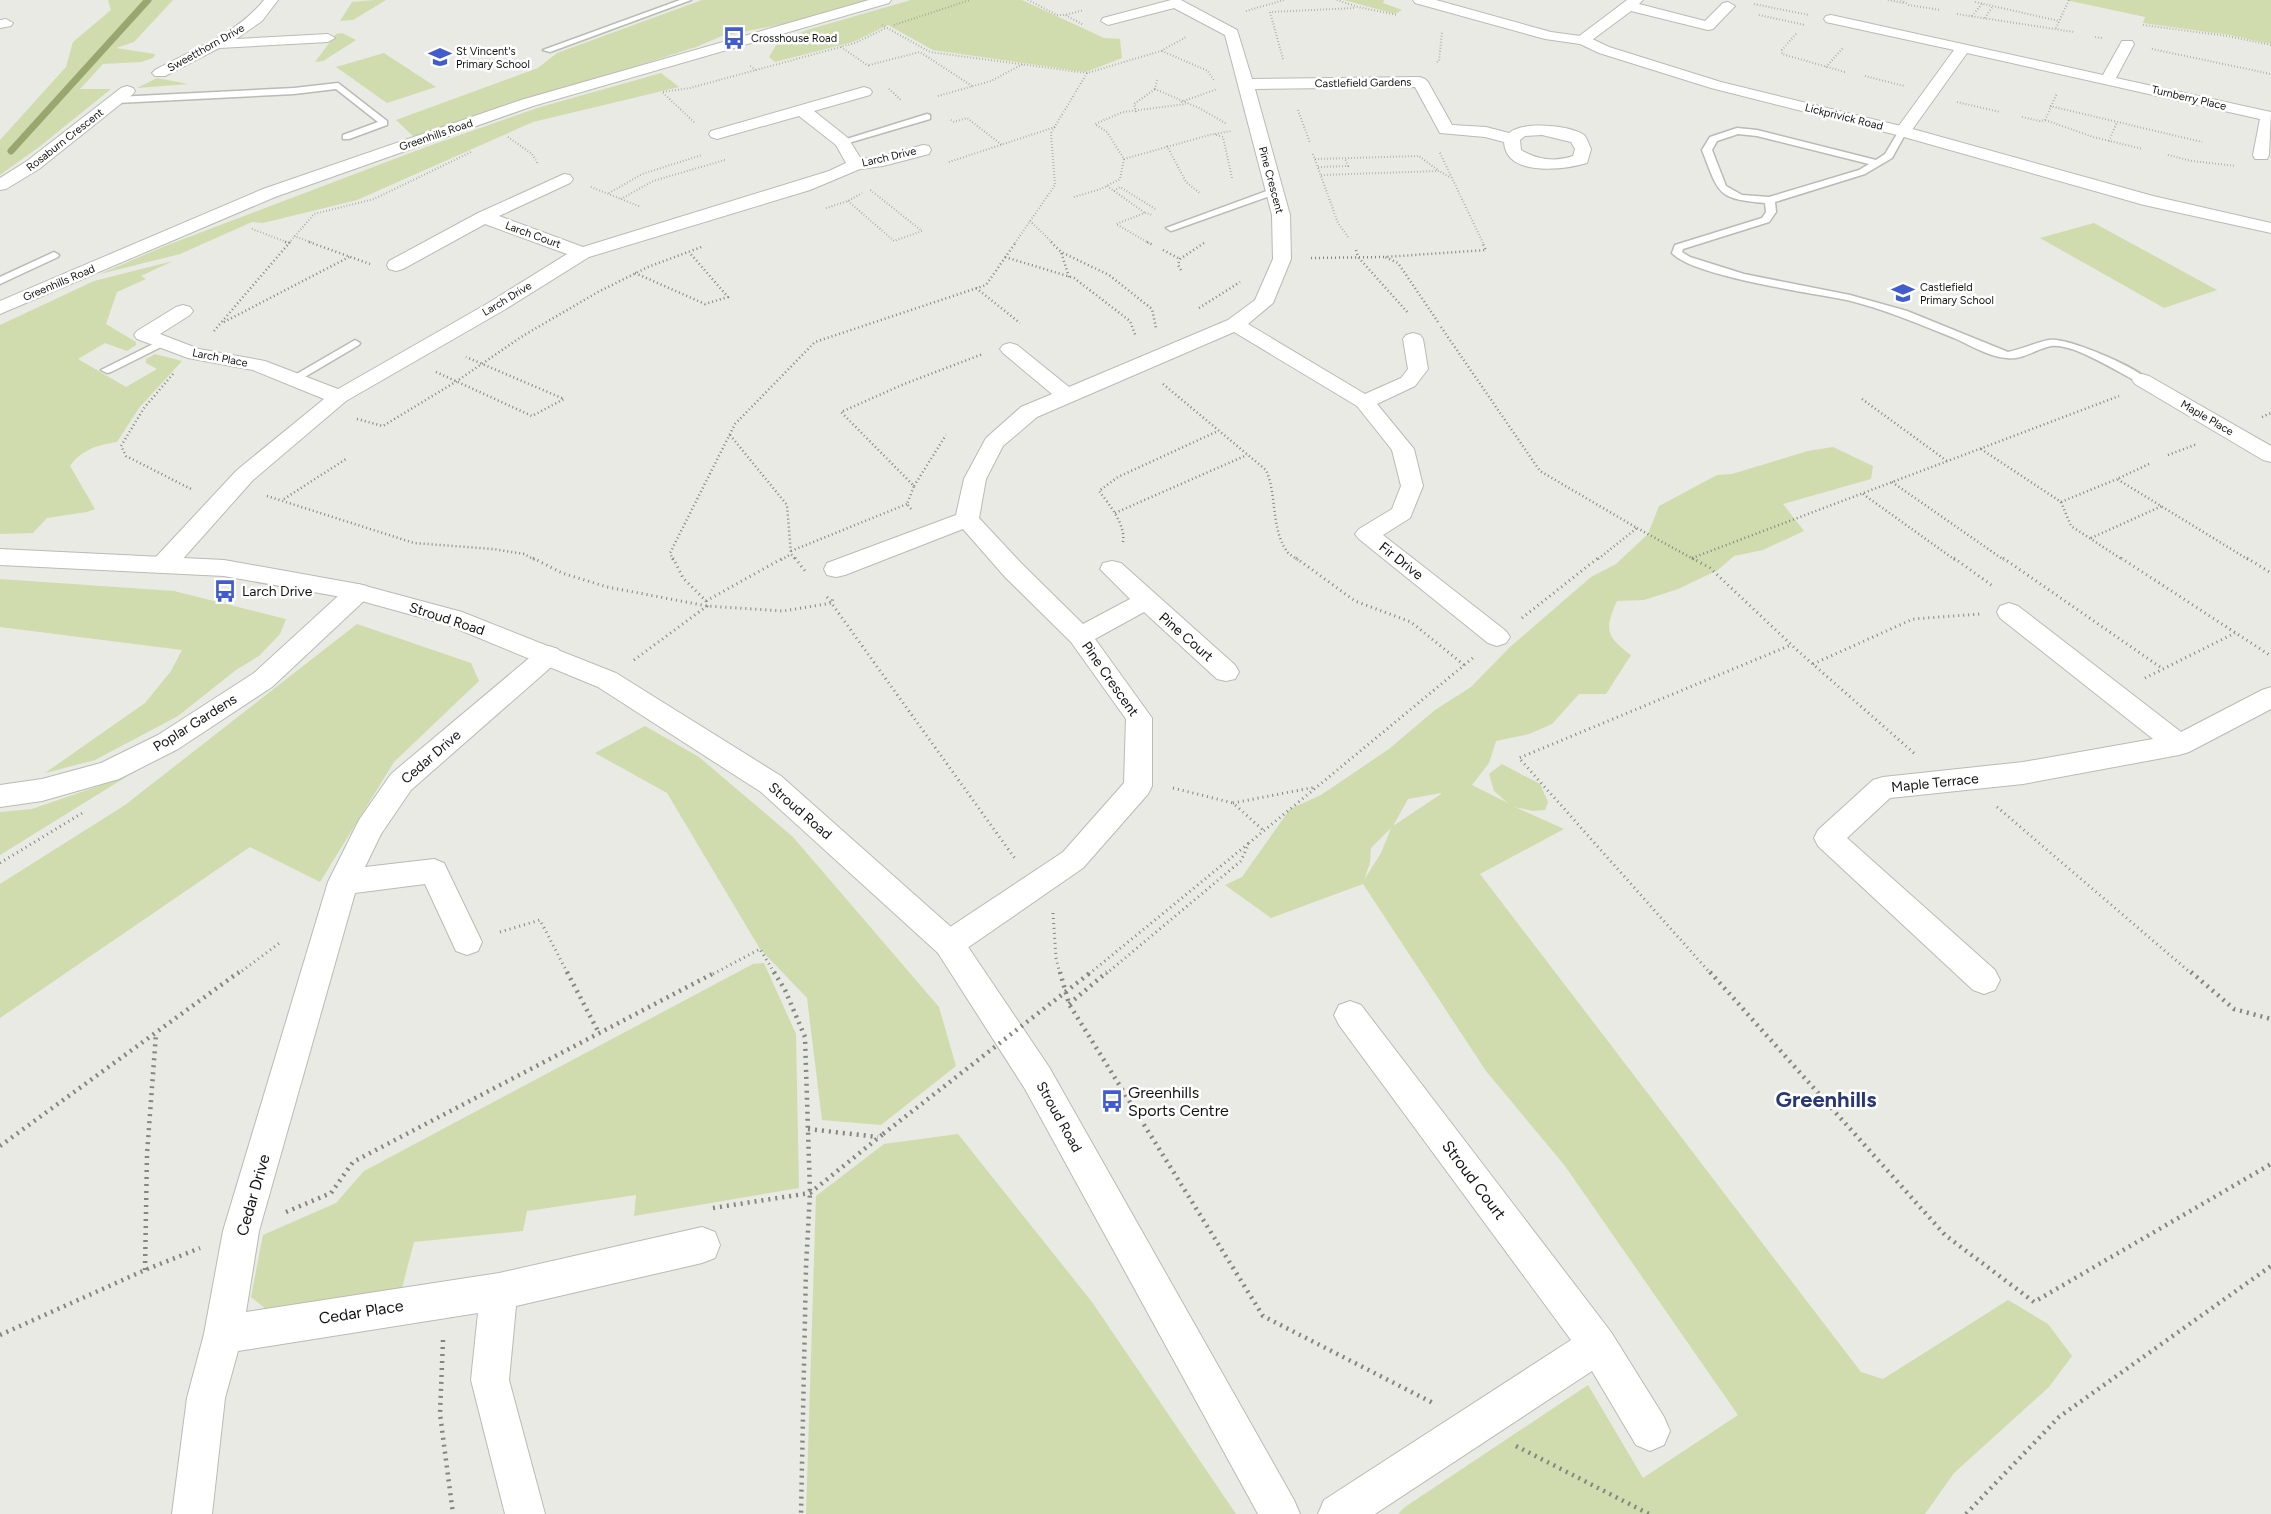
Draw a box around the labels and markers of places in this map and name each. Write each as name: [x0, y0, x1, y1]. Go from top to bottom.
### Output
bus stop icon: Crosshouse Road: [721, 25, 747, 51]
place label: Crosshouse Road: [751, 32, 837, 45]
school or university icon: St Vincent's Primary School: [427, 44, 453, 70]
place label: St Vincent's Primary School: [456, 45, 530, 71]
school or university icon: Castlefield Primary School: [1890, 280, 1916, 306]
place label: Castlefield Primary School: [1920, 281, 1994, 307]
bus stop icon: Larch Drive: [212, 578, 238, 604]
place label: Larch Drive: [242, 583, 313, 600]
place label: Greenhills Sports Centre: [1128, 1083, 1229, 1120]
bus stop icon: Greenhills Sports Centre: [1099, 1088, 1125, 1114]

